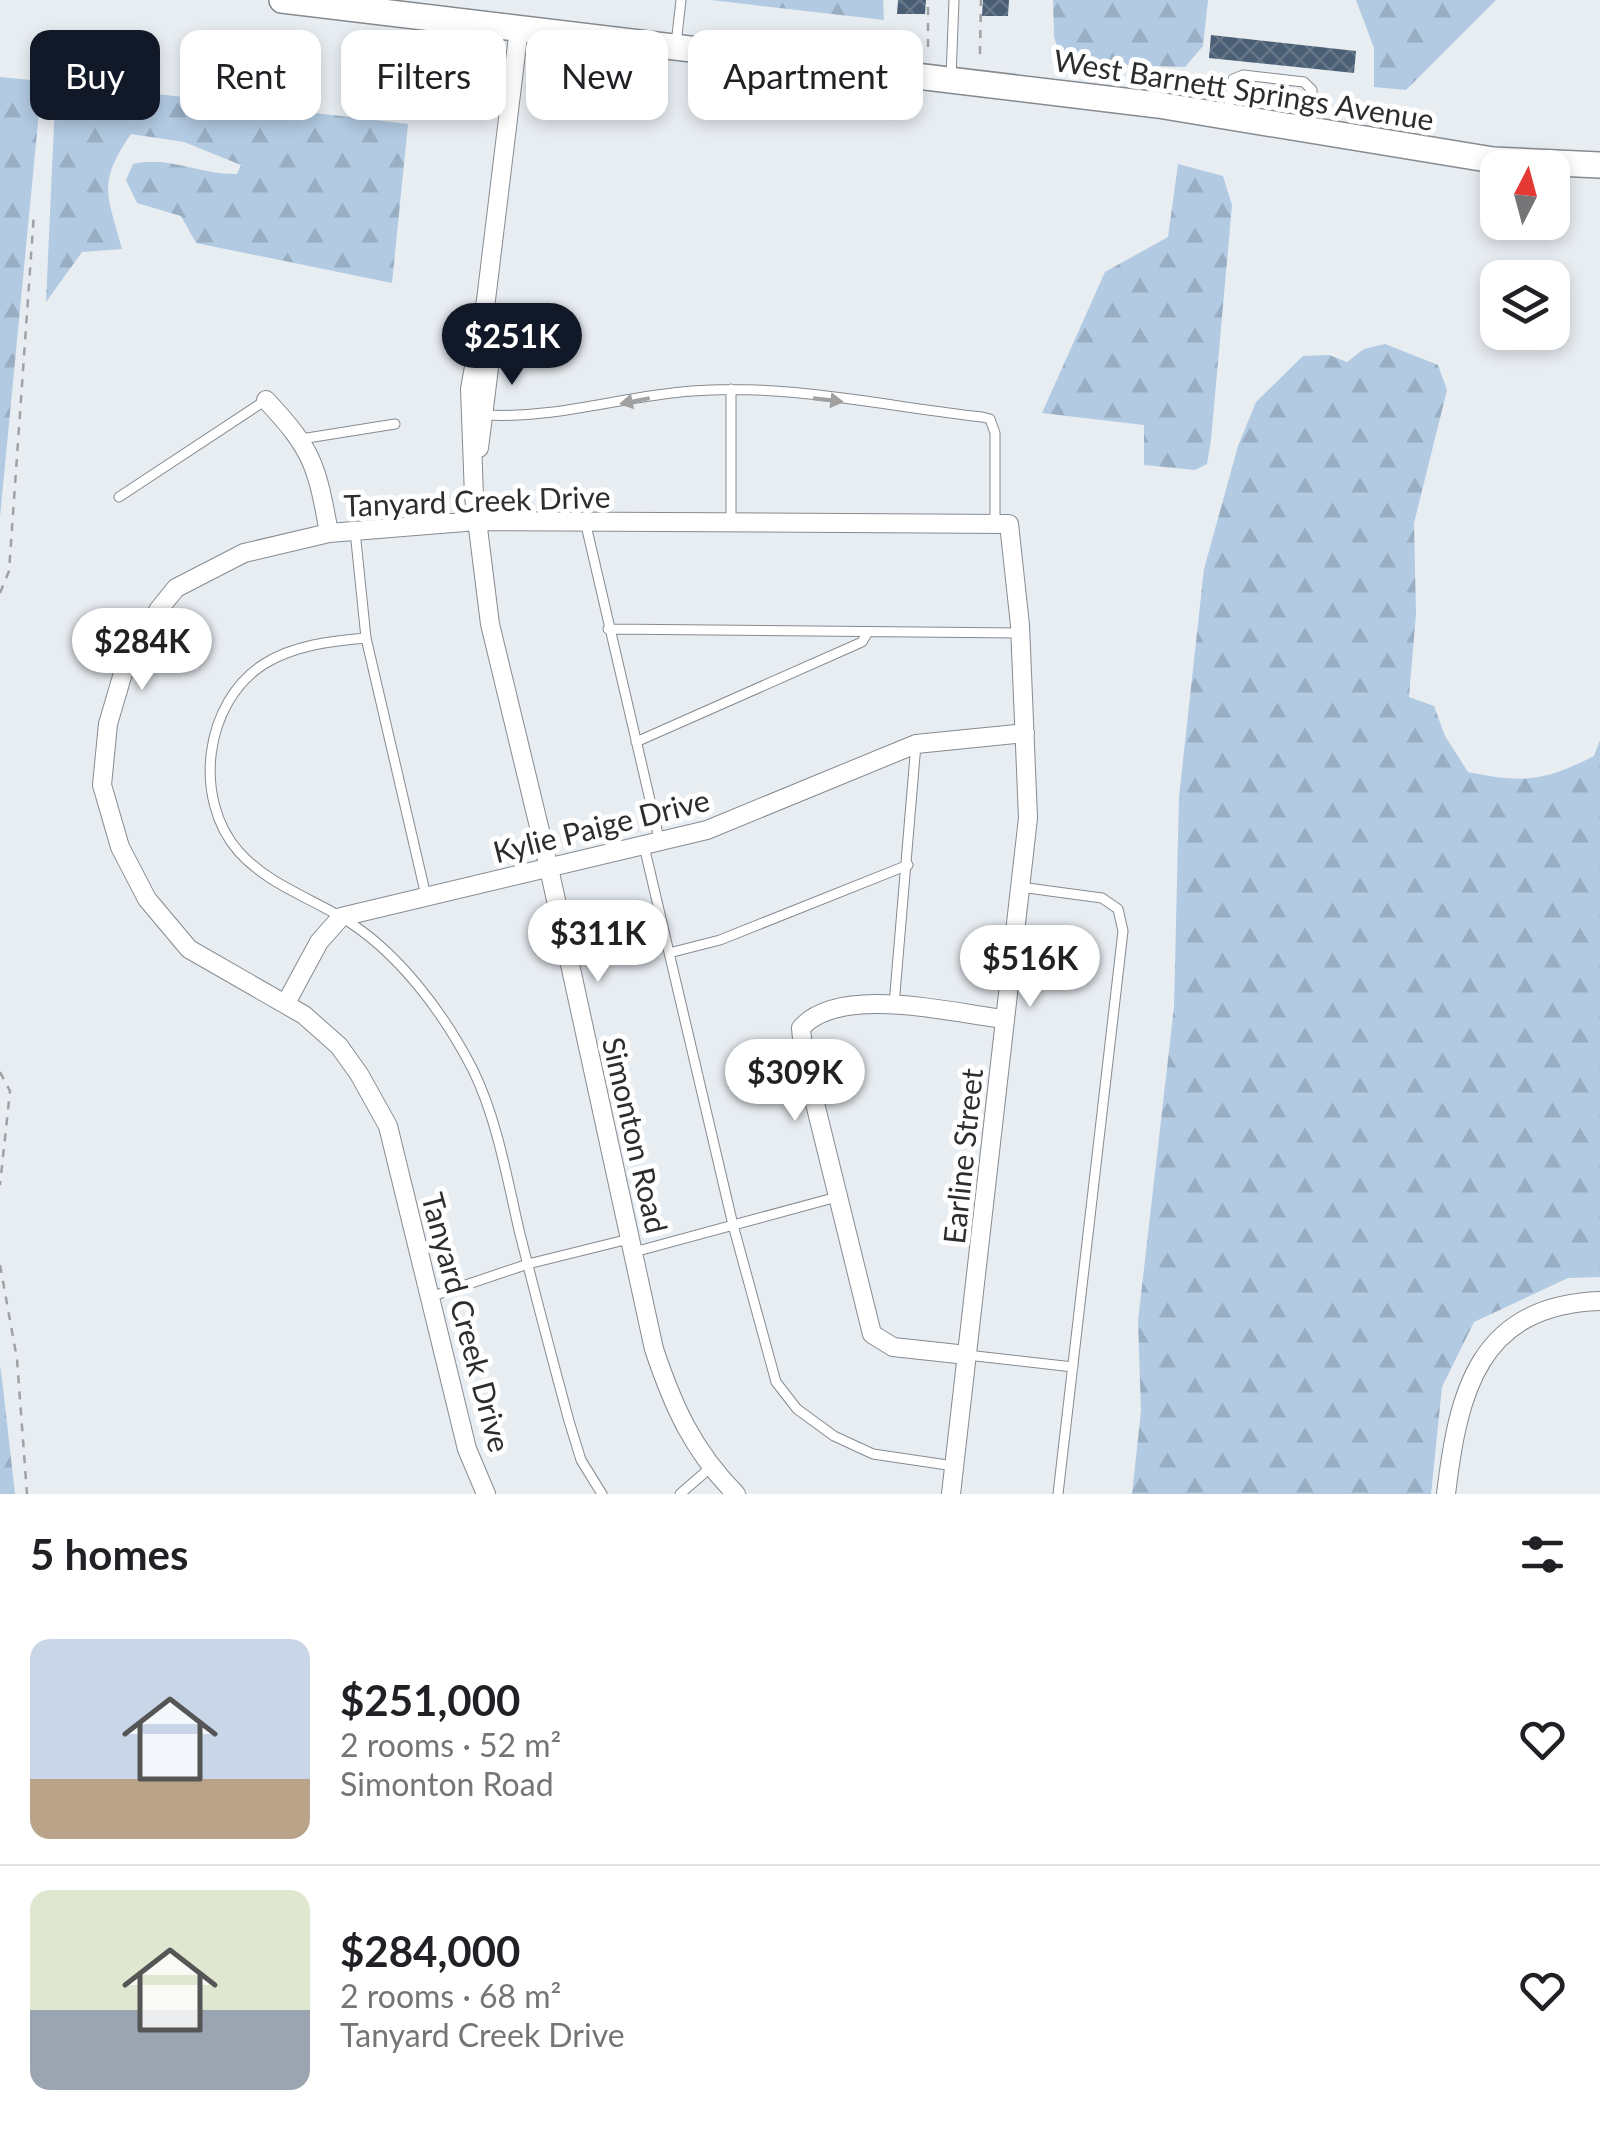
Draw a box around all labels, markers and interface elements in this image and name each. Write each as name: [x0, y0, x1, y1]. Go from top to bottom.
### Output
chip: Buy: [30, 30, 160, 120]
chip: Rent: [180, 30, 321, 120]
chip: Filters: [341, 30, 506, 120]
chip: New: [526, 30, 668, 120]
chip: Apartment: [688, 30, 923, 120]
street label: West Barnett Springs Avenue: [1051, 41, 1437, 137]
north arrow: [1480, 150, 1570, 240]
map controls: [1480, 150, 1570, 350]
button: layers: [1480, 260, 1570, 350]
pin: $251K: [442, 303, 582, 388]
text: $251K: [464, 316, 560, 355]
one-way arrow: [813, 392, 844, 408]
one-way arrow: [619, 393, 650, 409]
street label: Tanyard Creek Drive: [343, 477, 611, 523]
pin: $284K: [72, 608, 212, 693]
text: $284K: [94, 621, 190, 660]
street label: Kylie Paige Drive: [489, 781, 713, 869]
pin: $311K: [528, 900, 668, 985]
text: $311K: [550, 913, 646, 952]
pin: $516K: [960, 925, 1100, 1010]
text: $516K: [982, 938, 1078, 977]
street label: Simonton Road: [596, 1033, 676, 1237]
pin: $309K: [725, 1039, 865, 1124]
text: $309K: [747, 1052, 843, 1091]
street label: Earline Street: [935, 1066, 989, 1246]
street label: Tanyard Creek Drive: [415, 1188, 519, 1456]
icon: filters: [1515, 1527, 1570, 1582]
text: 5 homes: [30, 1529, 188, 1579]
text: $251,000: [340, 1675, 520, 1725]
icon: home: [110, 1679, 230, 1799]
icon: heart: [1515, 1712, 1570, 1767]
text: 2 rooms · 52 m²: [340, 1725, 561, 1764]
text: Simonton Road: [340, 1764, 554, 1803]
text: $284,000: [340, 1926, 520, 1976]
icon: home: [110, 1930, 230, 2050]
icon: heart: [1515, 1963, 1570, 2018]
text: 2 rooms · 68 m²: [340, 1976, 561, 2015]
text: Tanyard Creek Drive: [340, 2015, 625, 2054]

